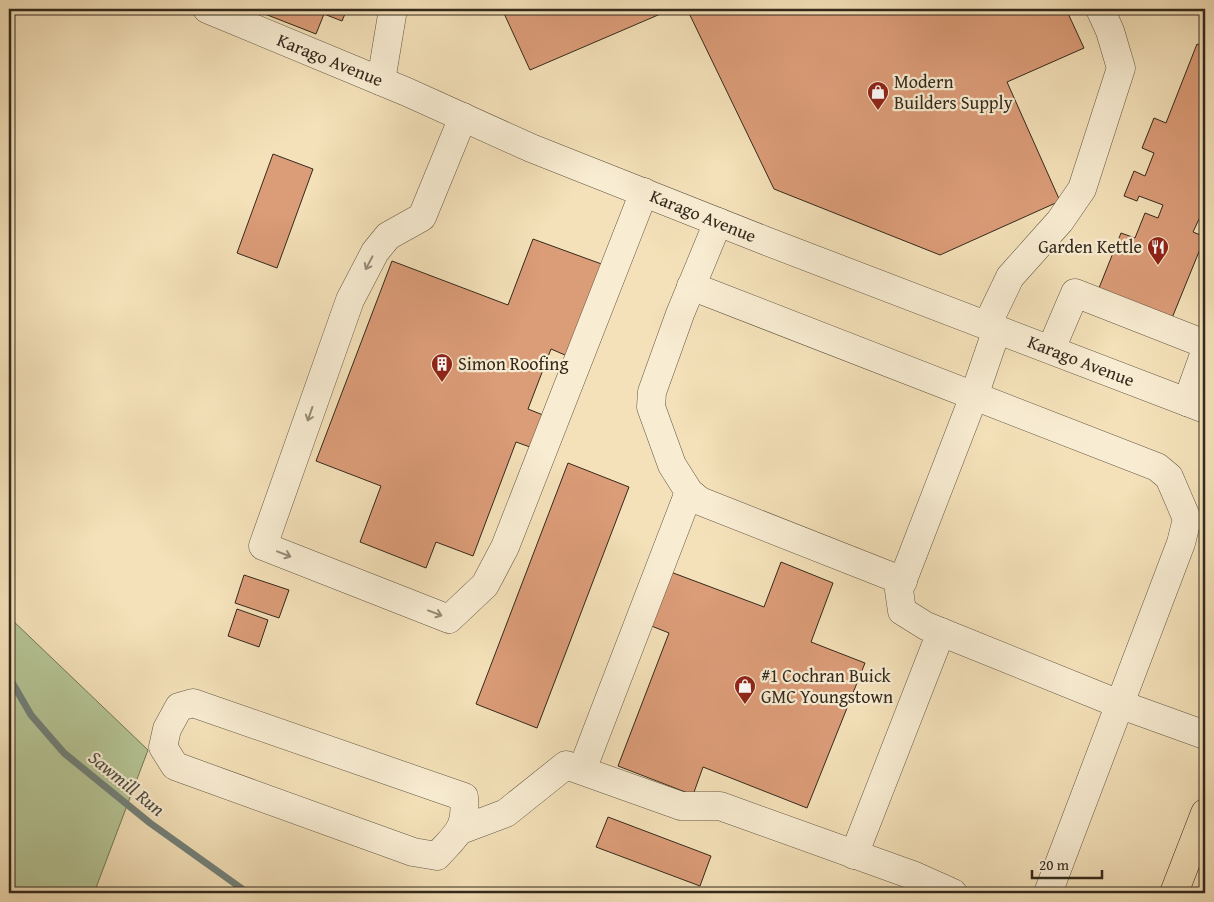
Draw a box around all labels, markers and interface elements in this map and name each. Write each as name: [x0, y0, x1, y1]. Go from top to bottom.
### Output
street label: Karago Avenue: [273, 26, 387, 93]
place label: Modern Builders Supply: [894, 68, 1013, 116]
shop icon: Modern Builders Supply: [866, 80, 890, 111]
street label: Karago Avenue: [646, 182, 760, 249]
place label: Garden Kettle: [1038, 233, 1142, 260]
restaurant icon: Garden Kettle: [1146, 235, 1170, 266]
one-way arrow: [364, 255, 373, 270]
street label: Karago Avenue: [1024, 328, 1138, 393]
place label: Simon Roofing: [458, 350, 568, 377]
building icon: Simon Roofing: [430, 352, 454, 383]
one-way arrow: [305, 406, 314, 421]
one-way arrow: [276, 550, 291, 560]
one-way arrow: [428, 610, 443, 619]
place label: #1 Cochran Buick GMC Youngstown: [761, 662, 893, 710]
shop icon: #1 Cochran Buick GMC Youngstown: [733, 674, 757, 705]
water label: Sawmill Run: [83, 744, 171, 823]
scale bar: [1032, 847, 1102, 879]
text: 20 m: [1039, 854, 1070, 875]

